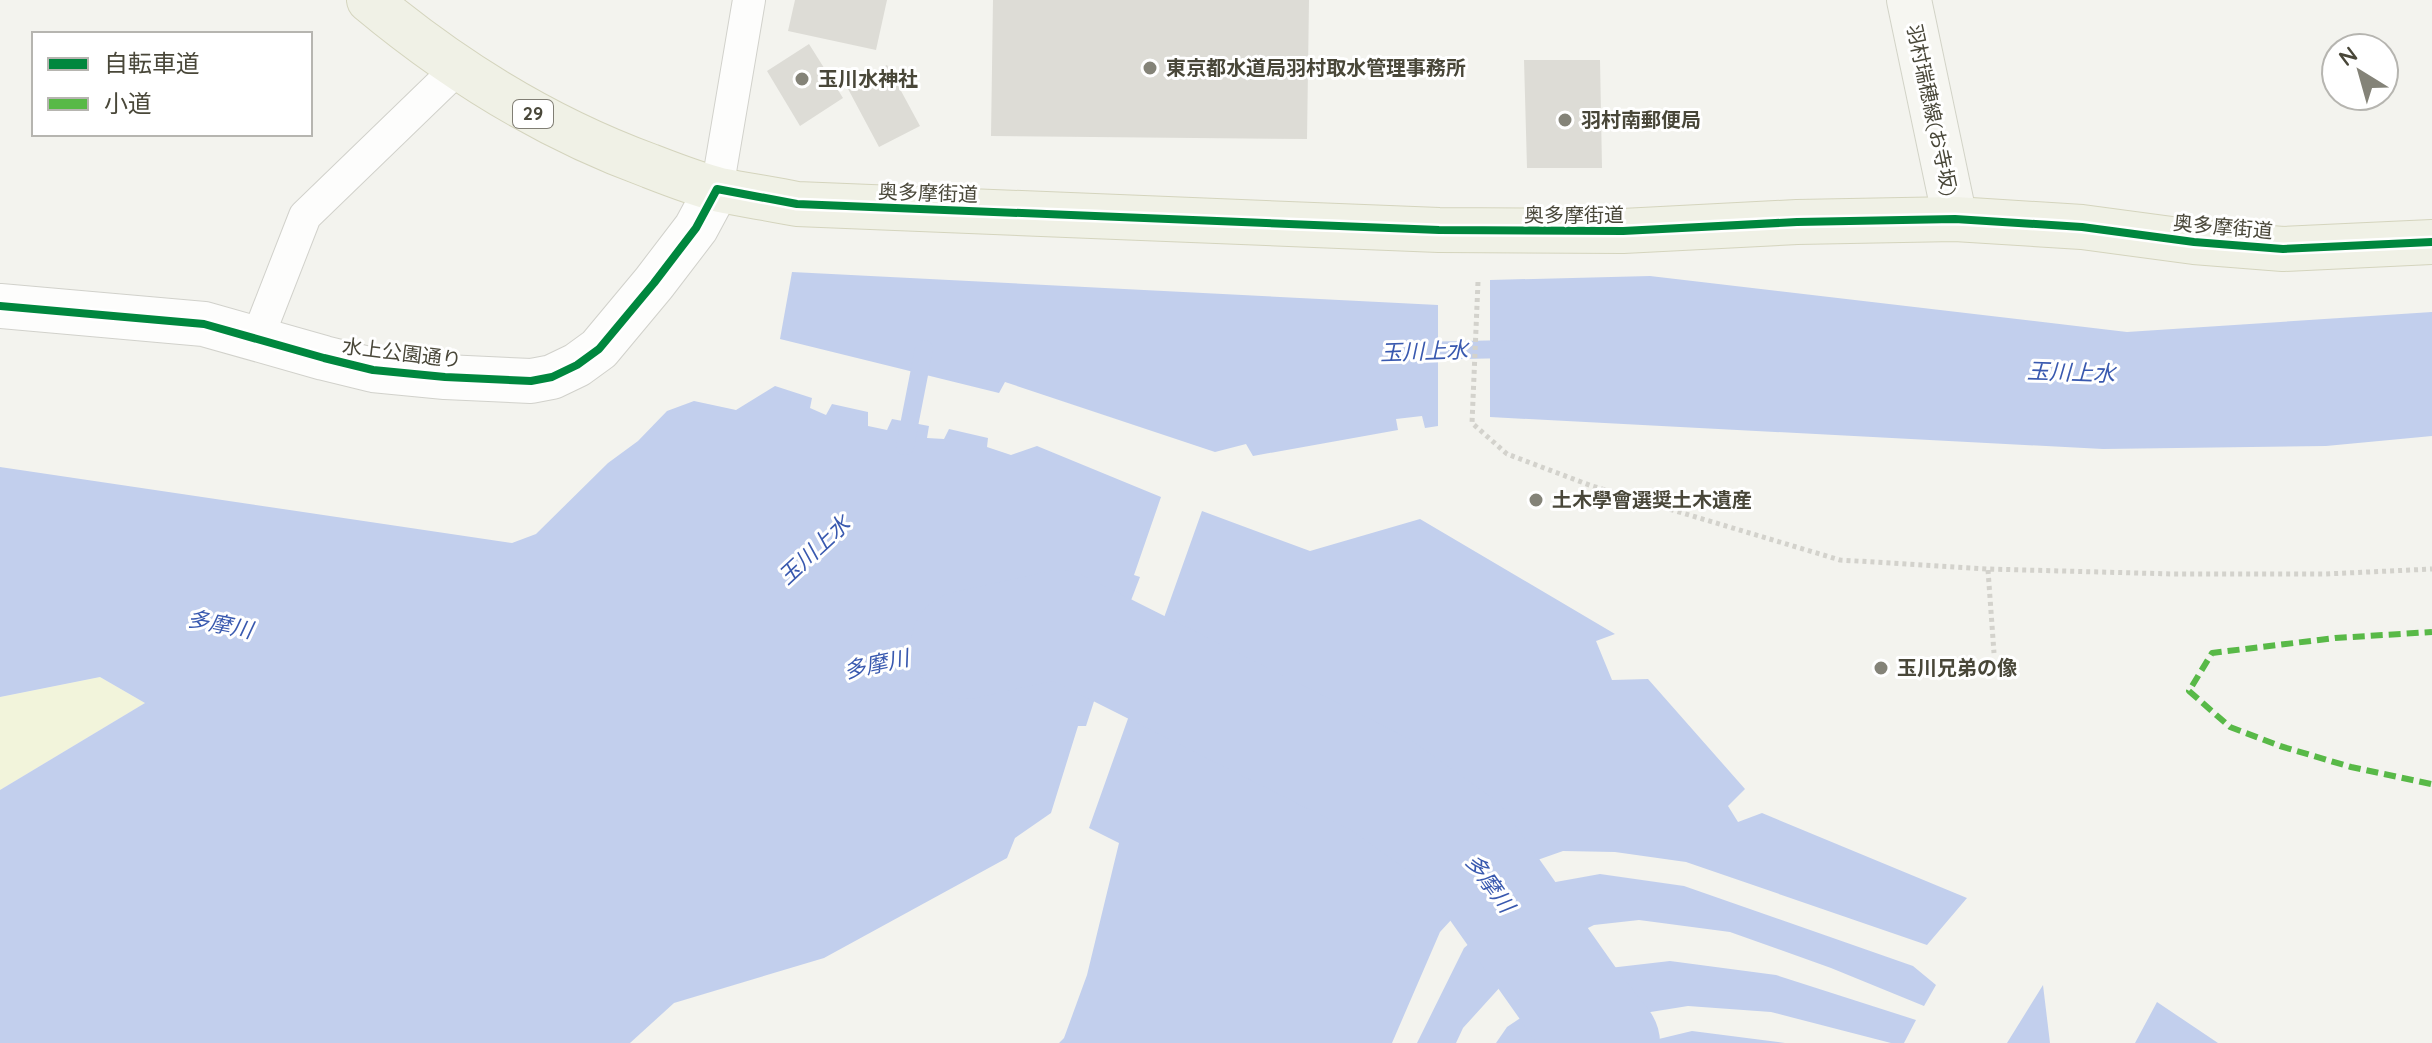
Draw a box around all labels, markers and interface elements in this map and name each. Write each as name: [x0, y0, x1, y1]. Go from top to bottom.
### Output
street label: 羽村瑞穂線(お寺坂): [1902, 22, 1963, 198]
legend: [32, 32, 312, 136]
north arrow: [2320, 32, 2400, 112]
text: N: [2333, 40, 2363, 72]
text: 自転車道: [104, 48, 200, 78]
place label: 東京都水道局羽村取水管理事務所: [1166, 55, 1466, 80]
marker: 東京都水道局羽村取水管理事務所: [1141, 59, 1159, 77]
place label: 玉川水神社: [818, 66, 918, 91]
marker: 玉川水神社: [793, 70, 811, 88]
text: 小道: [104, 88, 152, 118]
road number: 29: [513, 100, 553, 128]
place label: 羽村南郵便局: [1581, 107, 1701, 132]
marker: 羽村南郵便局: [1556, 111, 1574, 129]
street label: 奥多摩街道: [878, 178, 978, 207]
street label: 奥多摩街道: [1524, 202, 1624, 227]
street label: 奥多摩街道: [2172, 210, 2274, 243]
street label: 水上公園通り: [341, 333, 463, 372]
water label: 玉川上水: [1380, 335, 1470, 367]
water label: 玉川上水: [2027, 356, 2117, 388]
place label: 土木學會選奨土木遺産: [1552, 487, 1752, 512]
marker: 土木學會選奨土木遺産: [1527, 491, 1545, 509]
water label: 玉川上水: [772, 508, 857, 590]
water label: 多摩川: [185, 604, 257, 644]
water label: 多摩川: [841, 643, 913, 685]
place label: 玉川兄弟の像: [1897, 655, 2017, 680]
marker: 玉川兄弟の像: [1872, 659, 1890, 677]
water label: 多摩川: [1459, 848, 1522, 920]

